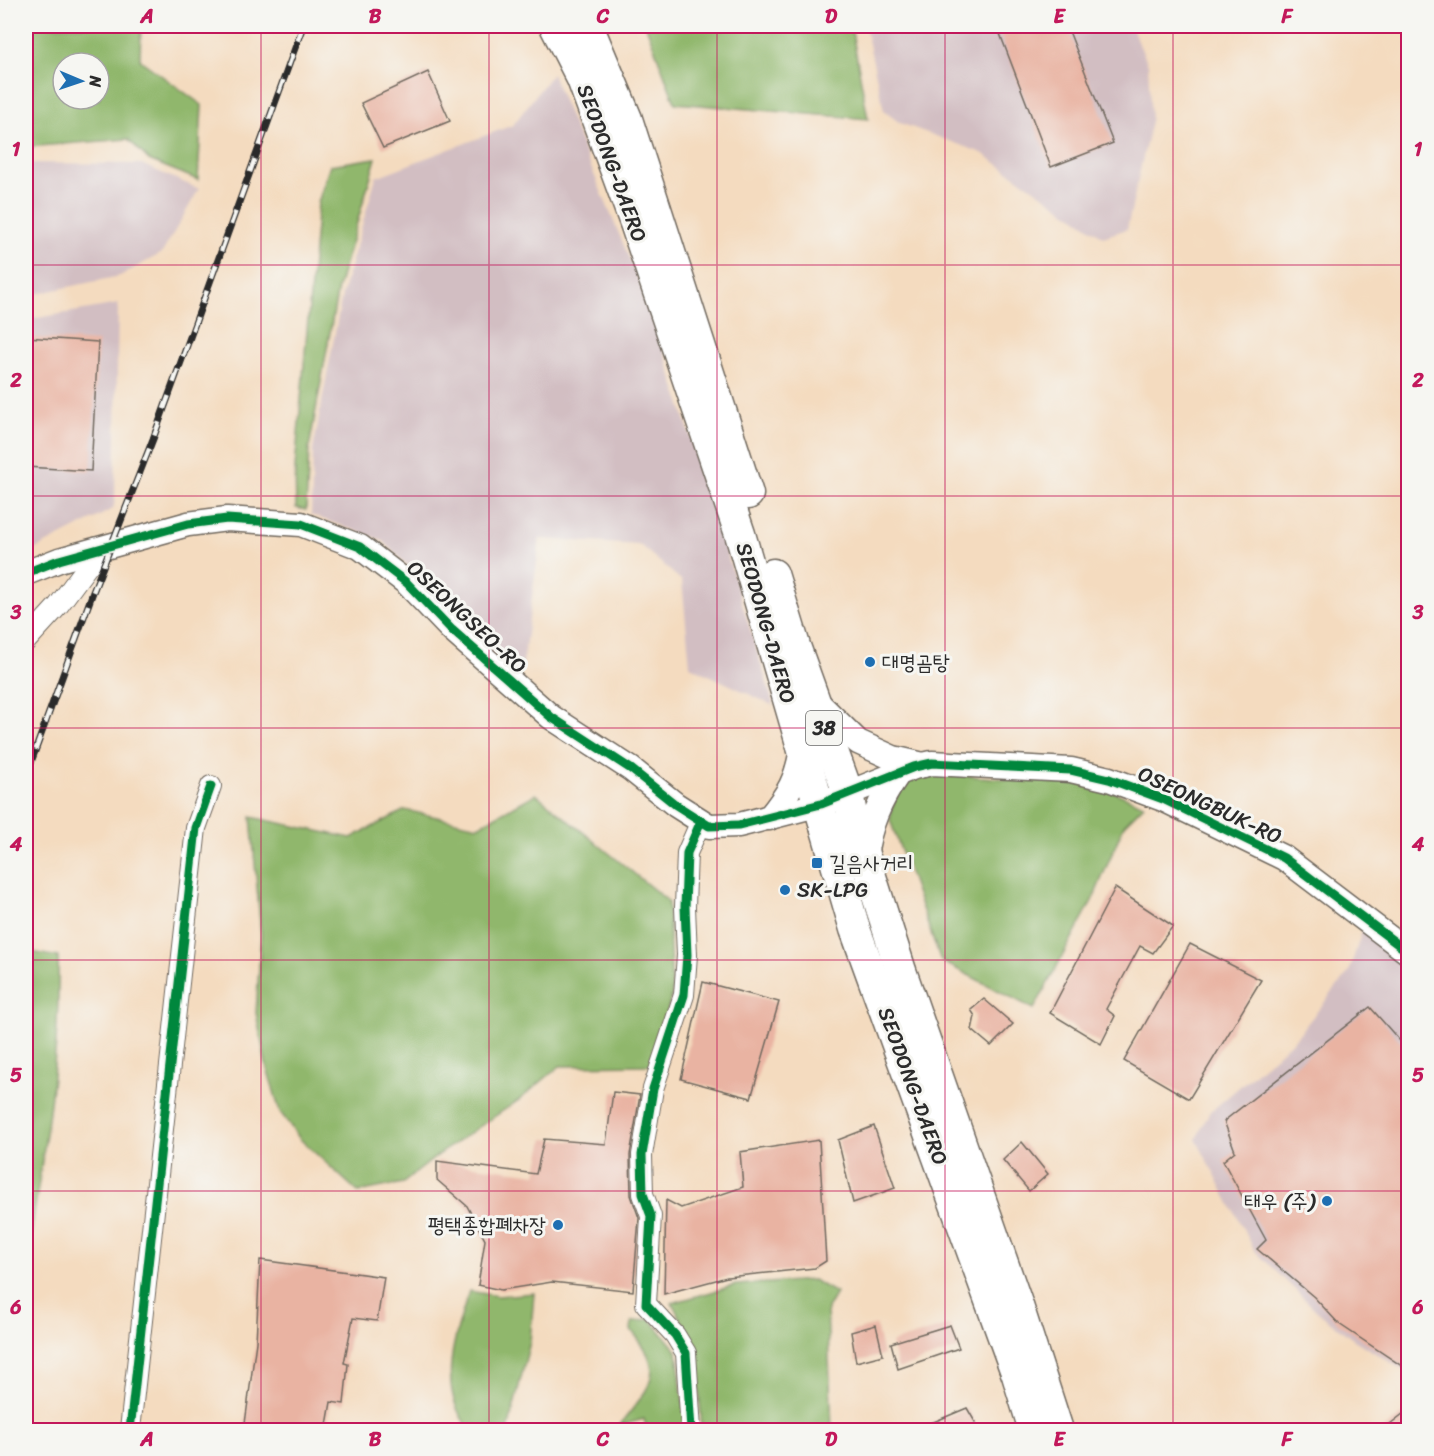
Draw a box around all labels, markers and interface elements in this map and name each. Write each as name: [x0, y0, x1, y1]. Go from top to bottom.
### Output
text: A: [139, 0, 154, 34]
text: B: [369, 0, 382, 34]
text: C: [596, 0, 610, 34]
text: D: [825, 0, 838, 34]
text: E: [1053, 0, 1066, 34]
text: F: [1281, 0, 1294, 34]
north arrow: [51, 51, 111, 111]
text: N: [81, 74, 110, 88]
street label: SEODONG-DAERO: [566, 78, 658, 248]
text: 1: [12, 132, 21, 167]
text: 1: [1414, 132, 1423, 167]
text: 2: [9, 363, 22, 398]
text: 2: [1411, 363, 1424, 398]
street label: SEODONG-DAERO: [725, 538, 807, 708]
street label: OSEONGSEO-RO: [398, 550, 536, 684]
text: 3: [10, 595, 22, 630]
text: 3: [1412, 595, 1424, 630]
place label: 대명곰탕: [882, 643, 950, 681]
marker: 대명곰탕: [863, 655, 877, 669]
road number: 38: [806, 711, 842, 745]
street label: OSEONGBUK-RO: [1131, 755, 1289, 855]
text: 4: [9, 827, 23, 862]
text: 4: [1411, 827, 1425, 862]
place label: 길음사거리: [829, 844, 914, 882]
marker: 길음사거리: [810, 856, 824, 870]
place label: SK-LPG: [797, 871, 868, 909]
marker: SK-LPG: [778, 883, 792, 897]
street label: SEODONG-DAERO: [867, 1001, 959, 1171]
text: 5: [10, 1058, 22, 1093]
text: 5: [1412, 1058, 1424, 1093]
place label: 태우 (주): [1244, 1182, 1317, 1220]
marker: 태우 (주): [1320, 1194, 1334, 1208]
place label: 평택종합폐차장: [428, 1206, 546, 1244]
marker: 평택종합폐차장: [551, 1218, 565, 1232]
text: 6: [9, 1290, 22, 1325]
text: 6: [1411, 1290, 1424, 1325]
text: A: [139, 1422, 154, 1456]
text: B: [369, 1422, 382, 1456]
text: C: [596, 1422, 610, 1456]
text: D: [825, 1422, 838, 1456]
text: E: [1053, 1422, 1066, 1456]
text: F: [1281, 1422, 1294, 1456]

